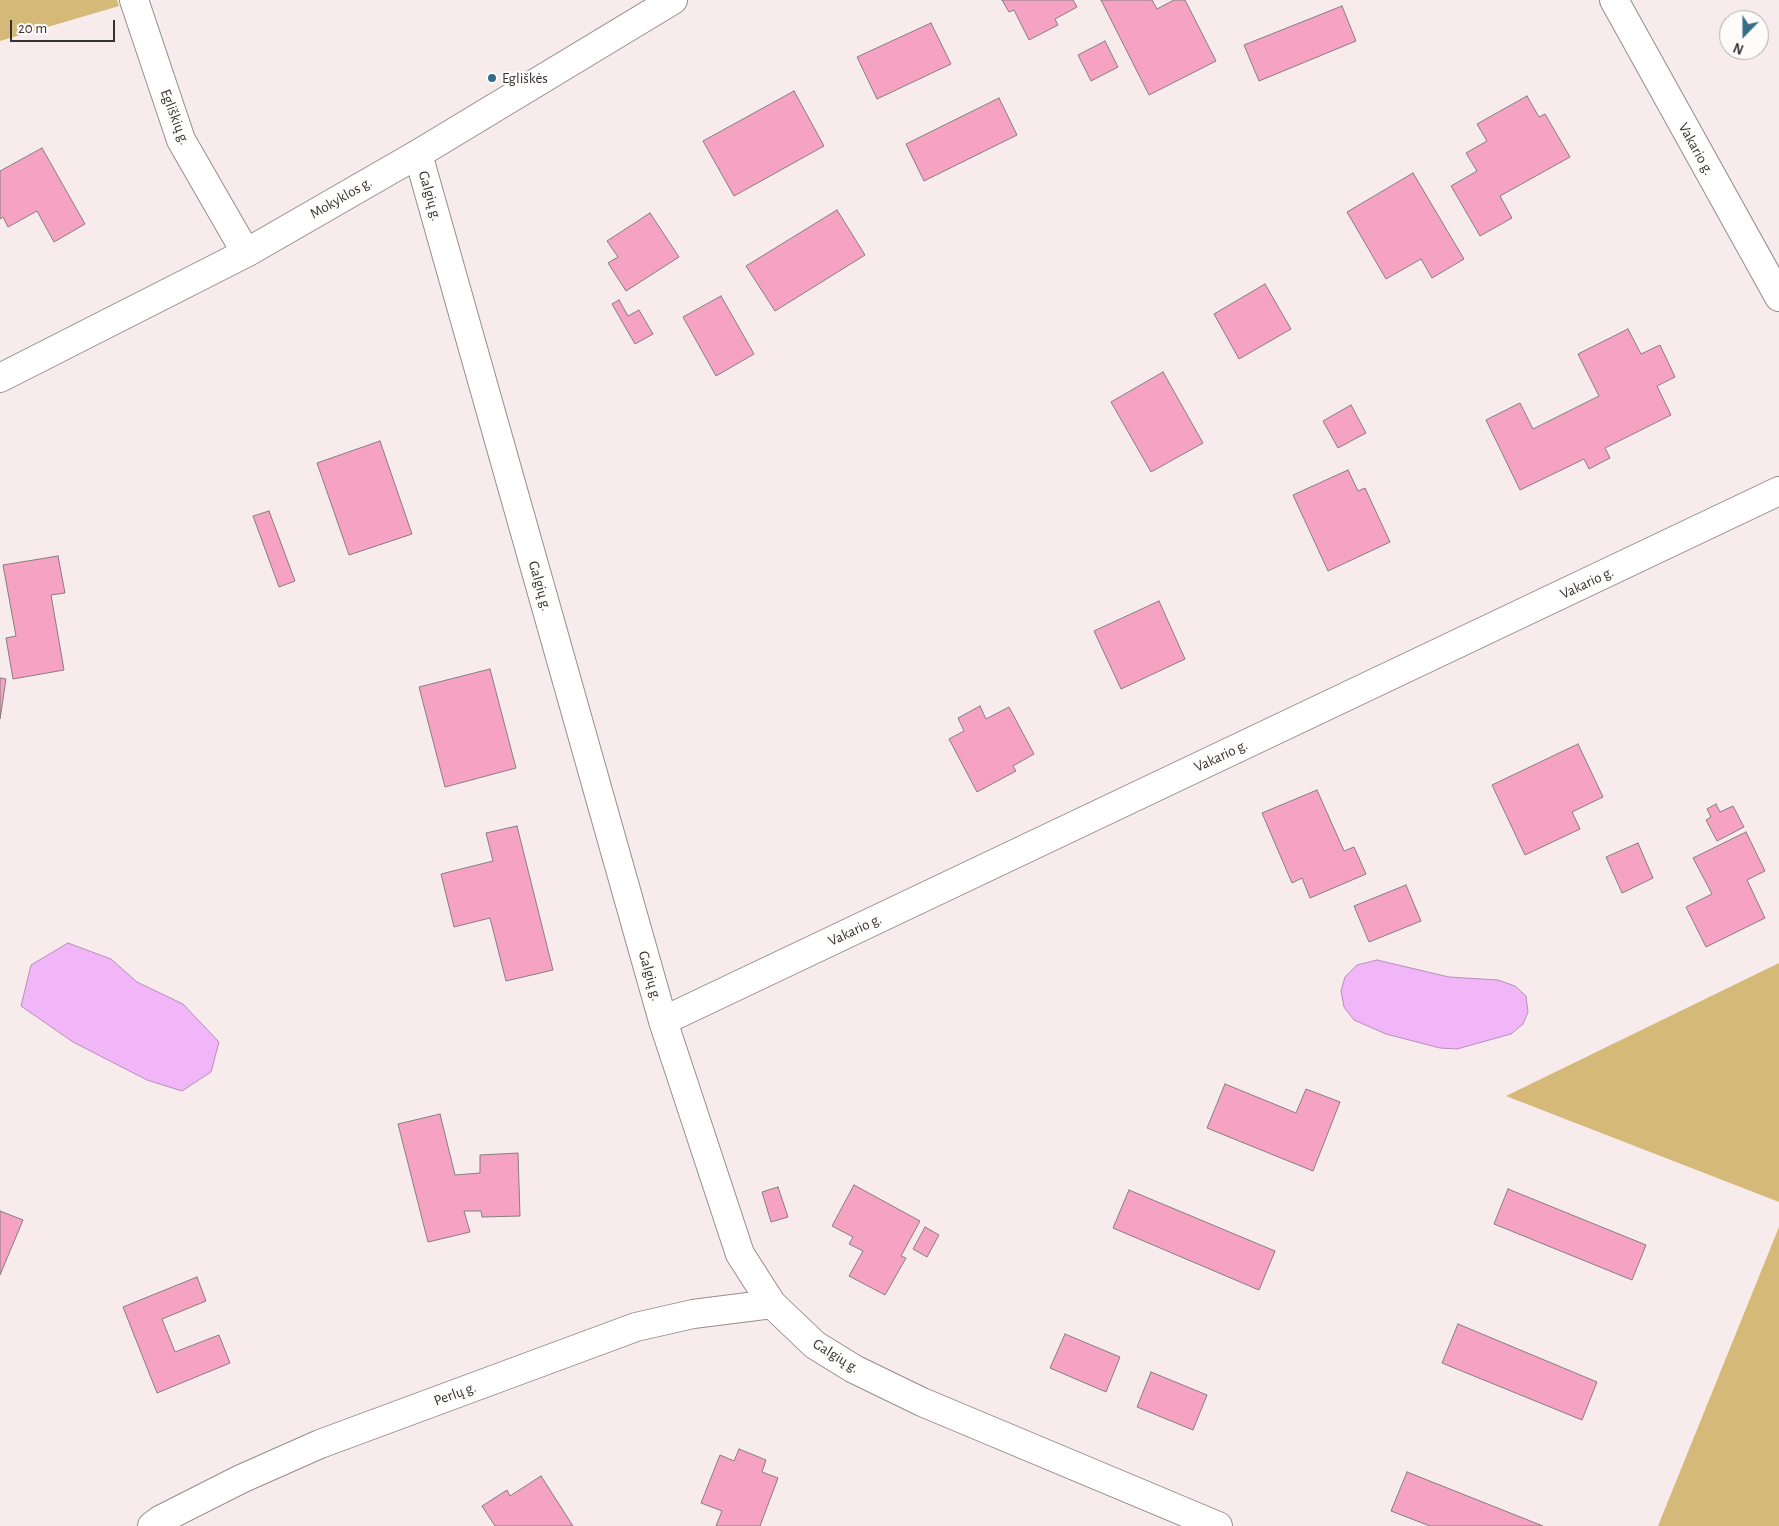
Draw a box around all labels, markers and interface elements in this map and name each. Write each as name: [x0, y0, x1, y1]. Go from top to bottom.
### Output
scale bar: [12, 10, 118, 42]
north arrow: [1719, 10, 1769, 60]
text: 20 m: [18, 21, 47, 36]
text: N: [1732, 40, 1746, 56]
place label: Egliškės: [502, 69, 548, 87]
marker: Egliškės: [486, 72, 498, 84]
street label: Egliškių g.: [156, 87, 194, 147]
street label: Vakario g.: [1674, 120, 1718, 178]
street label: Galgių g.: [414, 169, 446, 223]
street label: Mokyklos g.: [307, 173, 375, 223]
street label: Galgių g.: [524, 559, 556, 613]
street label: Vakario g.: [1557, 563, 1617, 603]
street label: Vakario g.: [1191, 736, 1251, 776]
street label: Vakario g.: [825, 910, 885, 950]
street label: Galgių g.: [634, 949, 666, 1003]
street label: Galgių g.: [809, 1335, 863, 1377]
street label: Perlų g.: [431, 1378, 479, 1410]

